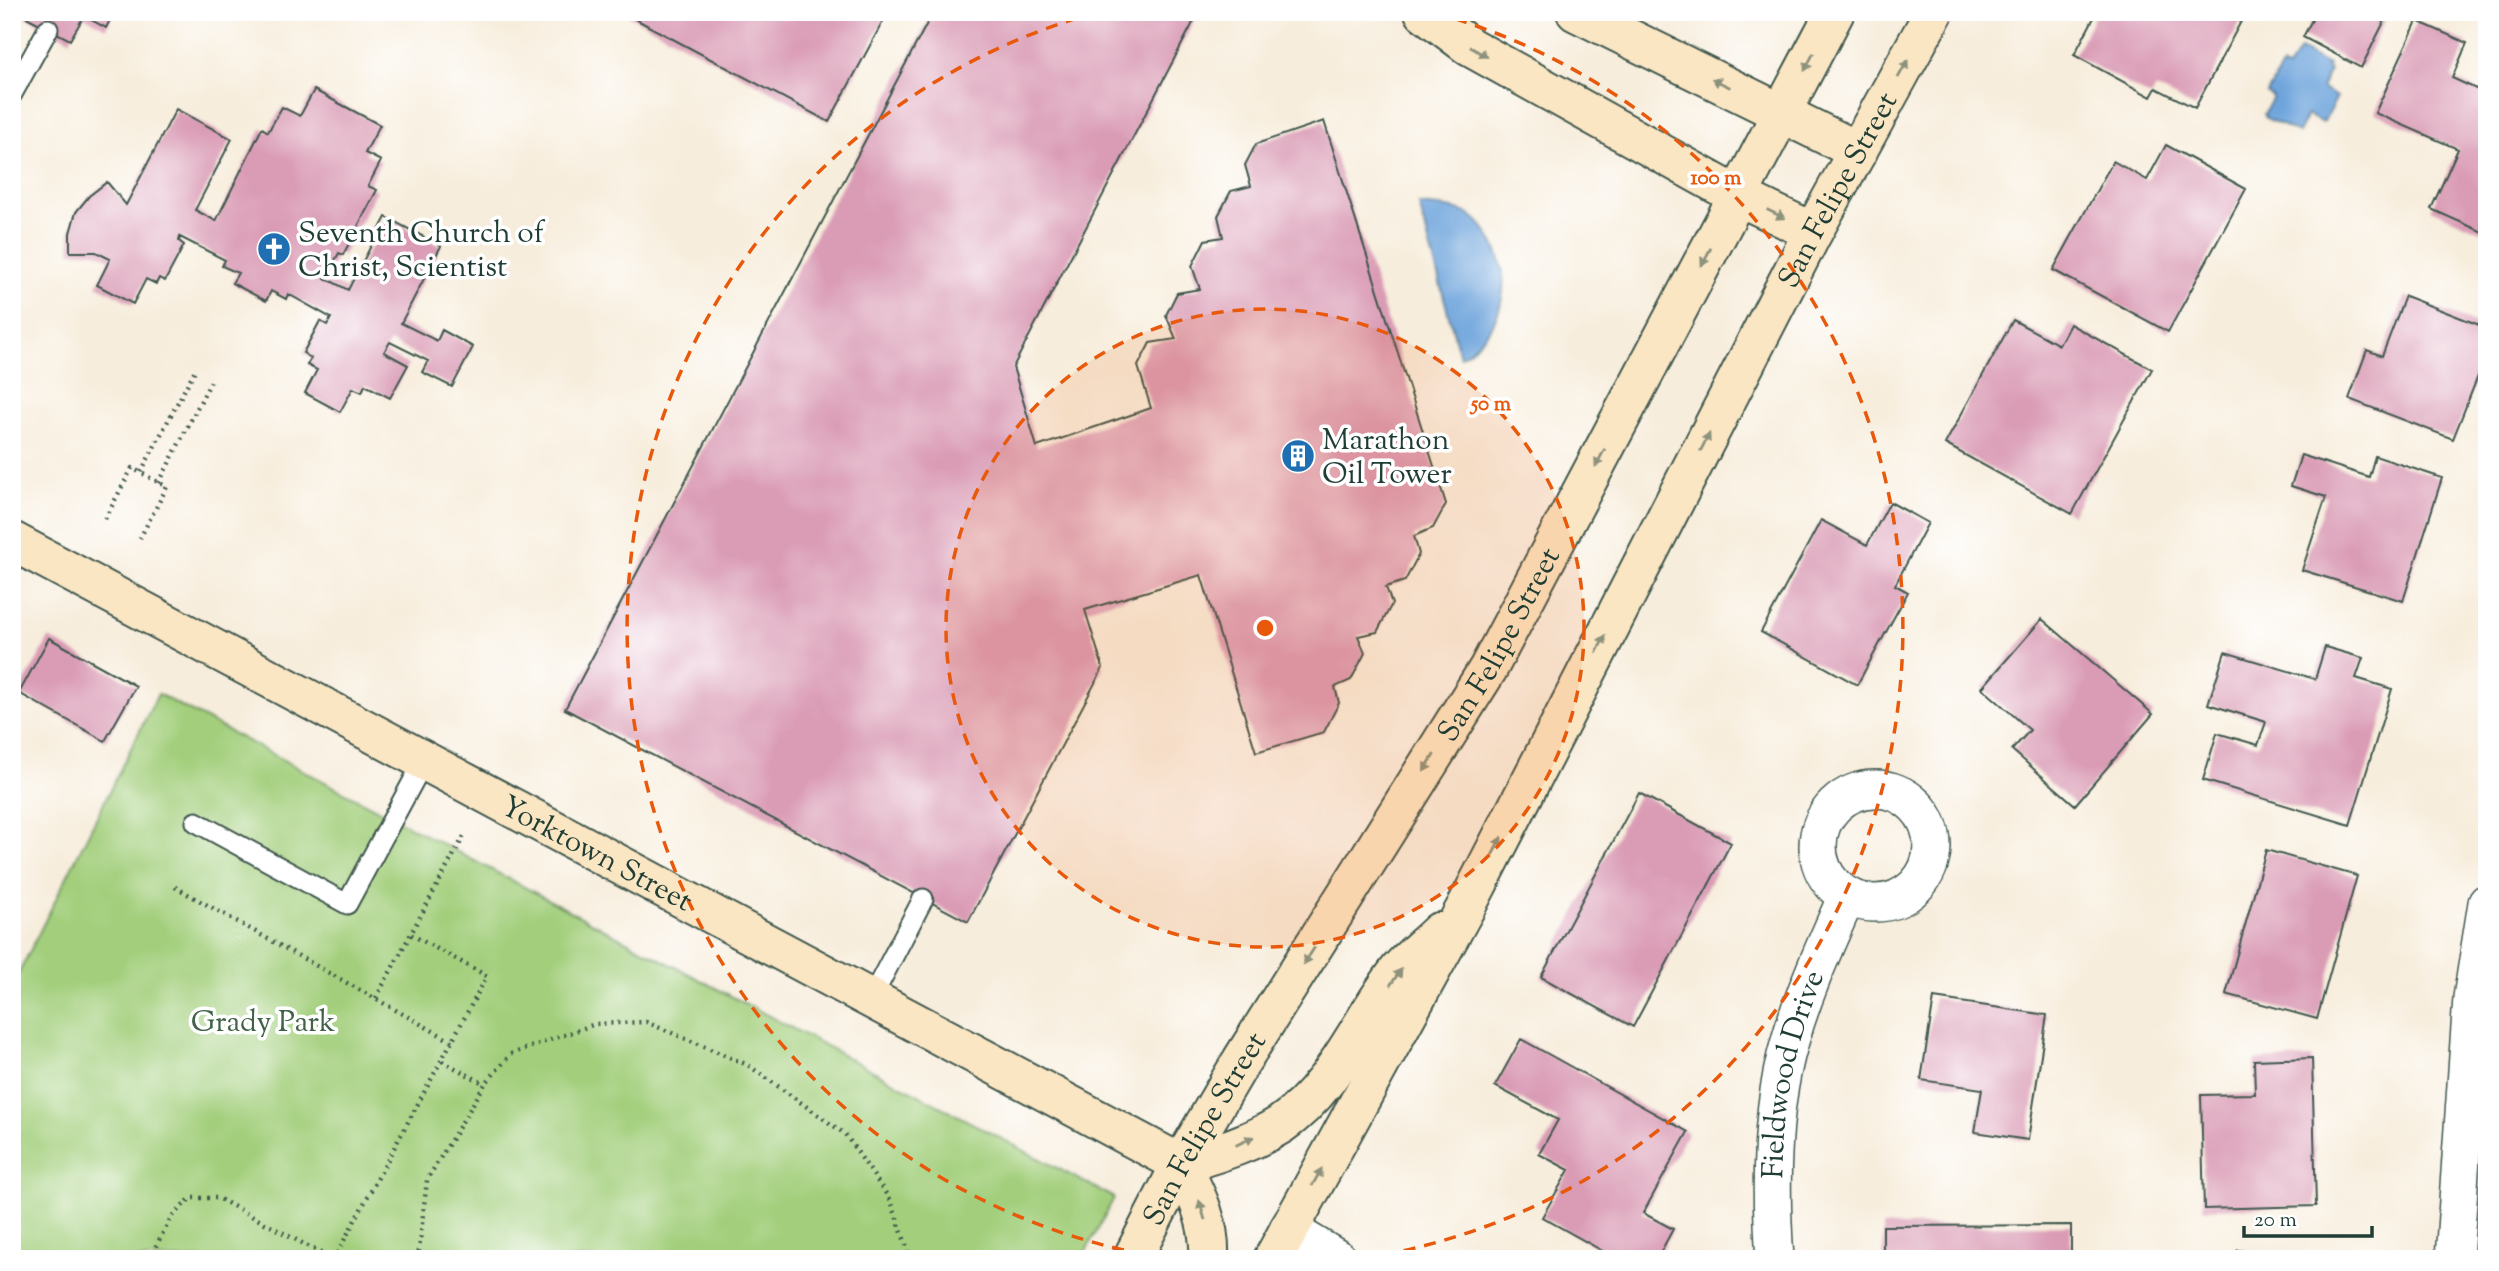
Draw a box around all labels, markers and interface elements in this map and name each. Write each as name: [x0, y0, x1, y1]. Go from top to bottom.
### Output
one-way arrow: [1470, 46, 1489, 58]
one-way arrow: [1803, 52, 1814, 72]
one-way arrow: [1897, 59, 1909, 79]
one-way arrow: [1711, 77, 1731, 88]
street label: San Felipe Street: [1769, 85, 1910, 296]
text: 100 m: [1691, 164, 1742, 194]
one-way arrow: [1766, 208, 1786, 220]
place label: Seventh Church of Christ, Scientist: [298, 213, 546, 290]
church icon: Seventh Church of Christ, Scientist: [255, 230, 293, 268]
one-way arrow: [1701, 247, 1713, 267]
text: 50 m: [1469, 390, 1512, 420]
place label: Marathon Oil Tower: [1322, 420, 1452, 497]
one-way arrow: [1700, 432, 1711, 452]
building icon: Marathon Oil Tower: [1279, 437, 1317, 475]
one-way arrow: [1594, 448, 1606, 467]
street label: San Felipe Street: [1428, 541, 1572, 751]
centre of rings: [1253, 616, 1277, 640]
one-way arrow: [1595, 634, 1607, 654]
one-way arrow: [1423, 753, 1436, 773]
street label: Yorktown Street: [492, 786, 700, 924]
one-way arrow: [1491, 836, 1503, 856]
one-way arrow: [1302, 946, 1315, 966]
street label: Fieldwood Drive: [1753, 964, 1837, 1179]
one-way arrow: [1389, 968, 1403, 986]
park label: Grady Park: [191, 1002, 335, 1045]
street label: San Felipe Street: [1134, 1024, 1278, 1234]
one-way arrow: [1235, 1136, 1255, 1147]
one-way arrow: [1311, 1167, 1323, 1187]
scale bar: [2244, 1194, 2371, 1238]
one-way arrow: [1197, 1199, 1207, 1220]
text: 20 m: [2254, 1206, 2297, 1236]

